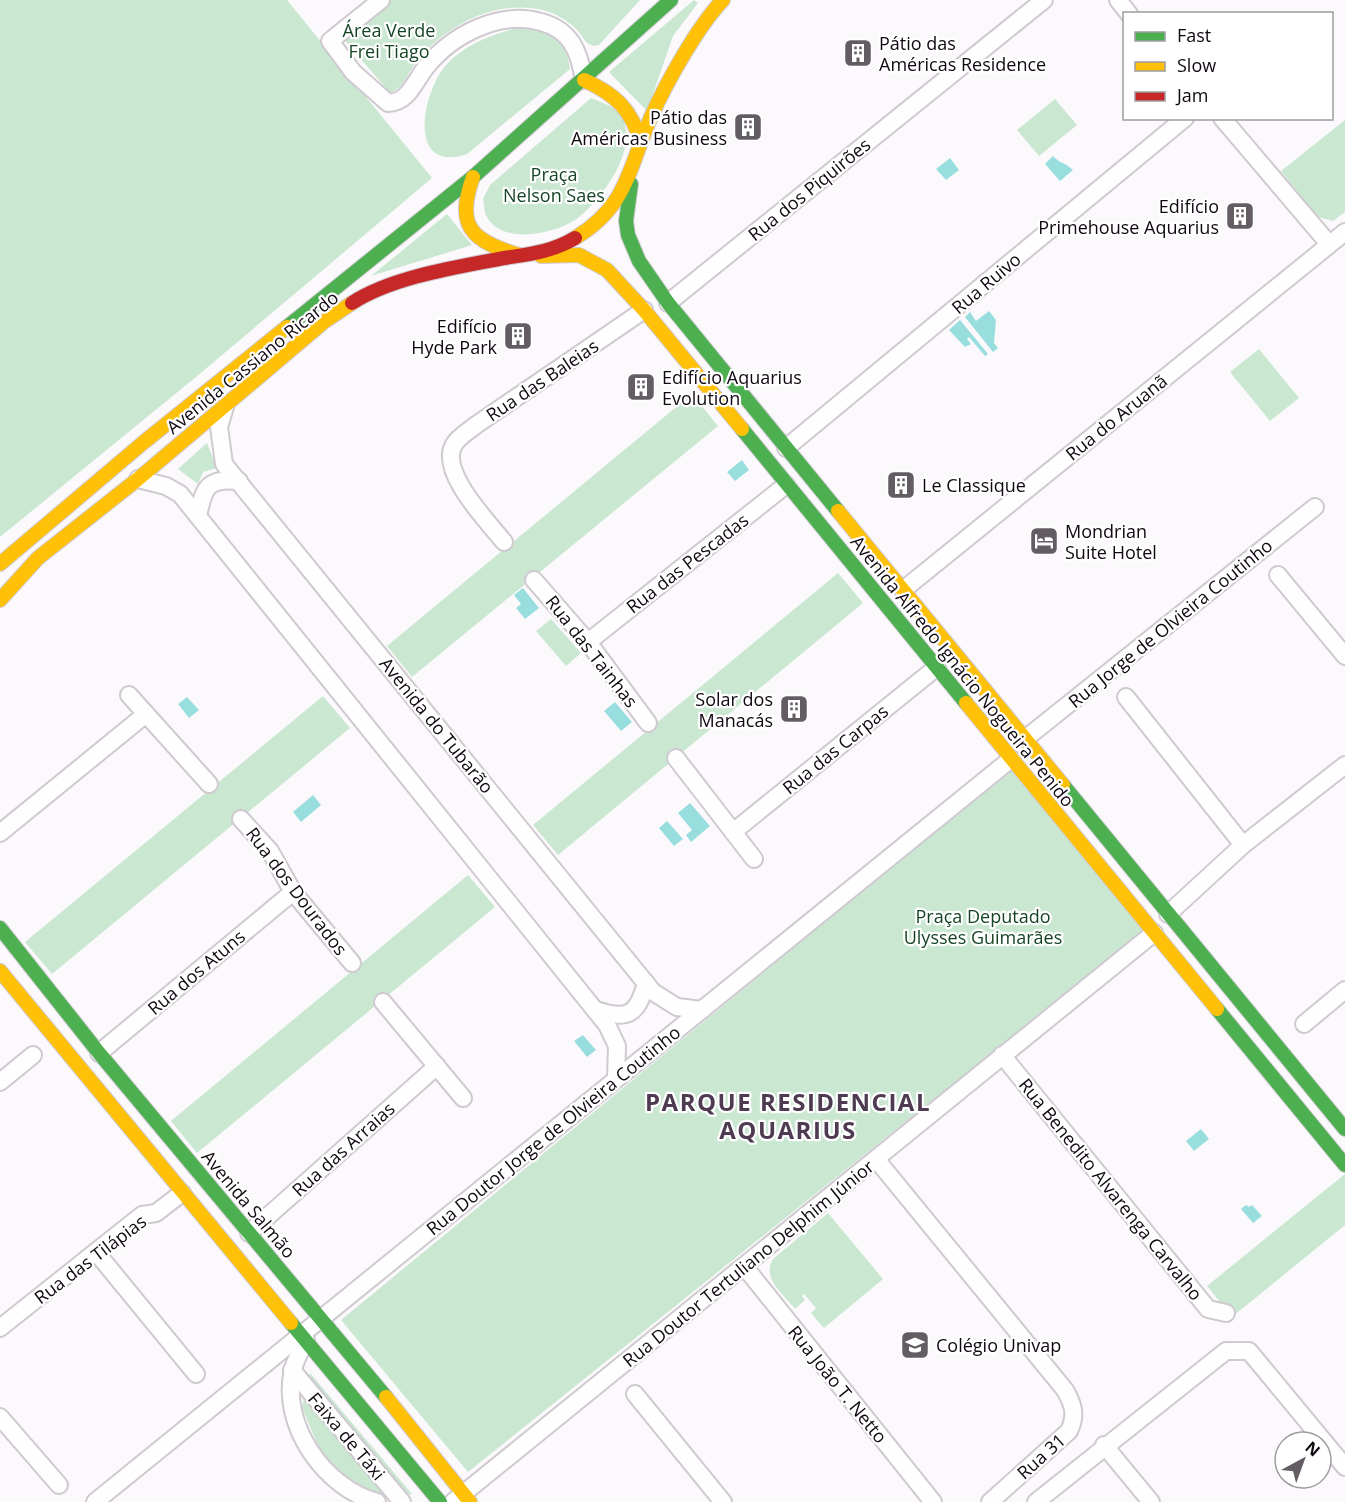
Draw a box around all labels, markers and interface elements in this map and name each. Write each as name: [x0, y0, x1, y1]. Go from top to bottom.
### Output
legend: [1123, 12, 1333, 120]
park label: Área Verde Frei Tiago: [343, 18, 435, 63]
text: Fast: [1177, 23, 1211, 47]
place label: Pátio das Américas Residence: [879, 31, 1046, 76]
building icon: Pátio das Américas Residence: [842, 37, 874, 69]
text: Slow: [1177, 53, 1216, 77]
text: Jam: [1175, 83, 1209, 107]
place label: Pátio das Américas Business: [571, 105, 727, 150]
building icon: Pátio das Américas Business: [732, 111, 764, 143]
street label: Rua dos Piquirões: [743, 132, 875, 246]
park label: Praça Nelson Saes: [503, 162, 605, 207]
place label: Edifício Primehouse Aquarius: [1038, 194, 1219, 239]
building icon: Edifício Primehouse Aquarius: [1224, 200, 1256, 232]
street label: Rua Ruivo: [946, 247, 1026, 319]
street label: Avenida Cassiano Ricardo: [161, 285, 343, 439]
place label: Edifício Hyde Park: [411, 314, 498, 359]
building icon: Edifício Hyde Park: [502, 320, 534, 352]
street label: Rua das Baleias: [481, 334, 603, 426]
place label: Edifício Aquarius Evolution: [662, 365, 802, 410]
street label: Rua do Aruanã: [1060, 369, 1172, 465]
building icon: Edifício Aquarius Evolution: [625, 371, 657, 403]
building icon: Le Classique: [885, 469, 917, 501]
place label: Le Classique: [922, 473, 1026, 497]
street label: Rua das Pescadas: [621, 508, 753, 618]
place label: Mondrian Suite Hotel: [1065, 519, 1157, 564]
hotel icon: Mondrian Suite Hotel: [1028, 525, 1060, 557]
street label: Avenida Alfredo Ignácio Nogueira Penido: [846, 530, 1080, 812]
street label: Rua Jorge de Olvieira Coutinho: [1063, 533, 1277, 713]
street label: Rua das Tainhas: [541, 590, 643, 712]
street label: Avenida do Tubarão: [375, 652, 499, 798]
place label: Solar dos Manacás: [695, 687, 773, 732]
building icon: Solar dos Manacás: [778, 693, 810, 725]
street label: Rua das Carpas: [777, 699, 893, 799]
street label: Rua dos Dourados: [241, 822, 353, 960]
park label: Praça Deputado Ulysses Guimarães: [904, 904, 1062, 949]
street label: Rua dos Atuns: [142, 924, 250, 1020]
street label: Rua Doutor Jorge de Olvieira Coutinho: [421, 1020, 685, 1240]
street label: Rua Benedito Alvarenga Carvalho: [1014, 1073, 1208, 1305]
district label: PARQUE RESIDENCIAL AQUARIUS: [645, 1085, 931, 1146]
street label: Rua das Arraias: [287, 1096, 399, 1202]
street label: Avenida Salmão: [197, 1145, 301, 1263]
street label: Rua Doutor Tertuliano Delphim Júnior: [617, 1154, 879, 1372]
street label: Rua das Tilápias: [29, 1209, 151, 1309]
street label: Rua João T. Netto: [783, 1320, 893, 1448]
school or university icon: Colégio Univap: [899, 1329, 931, 1361]
place label: Colégio Univap: [936, 1333, 1061, 1357]
street label: Faixa de Táxi: [303, 1387, 391, 1485]
street label: Rua 31: [1012, 1428, 1070, 1484]
north arrow: [1273, 1430, 1333, 1490]
text: N: [1301, 1436, 1325, 1461]

